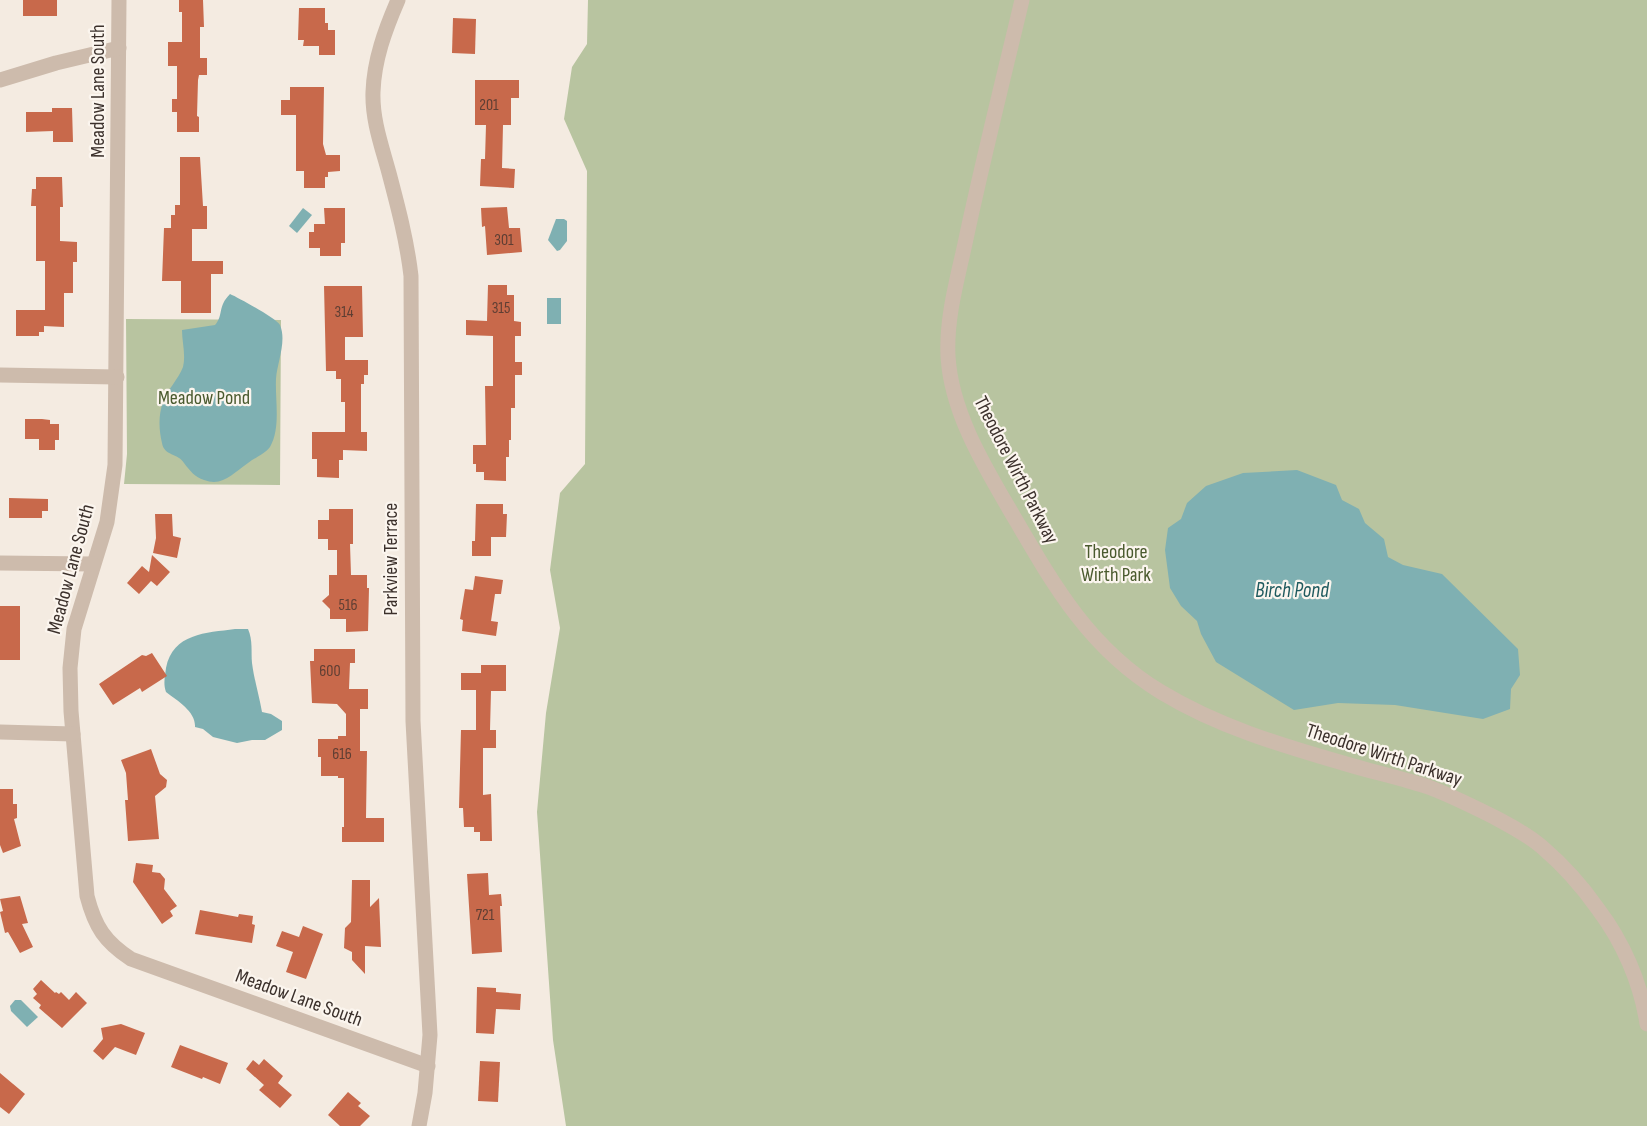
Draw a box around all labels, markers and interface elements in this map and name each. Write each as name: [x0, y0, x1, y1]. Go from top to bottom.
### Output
street label: Meadow Lane South: [86, 24, 110, 158]
house number: 201: [479, 96, 499, 115]
house number: 301: [494, 231, 514, 250]
house number: 315: [492, 299, 510, 318]
house number: 314: [335, 303, 354, 322]
park label: Meadow Pond: [158, 386, 250, 410]
street label: Theodore Wirth Parkway: [968, 392, 1064, 548]
street label: Meadow Lane South: [42, 501, 100, 637]
street label: Parkview Terrace: [379, 503, 403, 615]
park label: Theodore Wirth Park: [1081, 540, 1151, 587]
water label: Birch Pond: [1255, 578, 1330, 603]
house number: 516: [338, 596, 358, 615]
house number: 600: [319, 662, 341, 681]
street label: Theodore Wirth Parkway: [1303, 719, 1465, 792]
house number: 616: [332, 745, 352, 764]
house number: 721: [476, 906, 495, 925]
street label: Meadow Lane South: [232, 964, 366, 1032]

